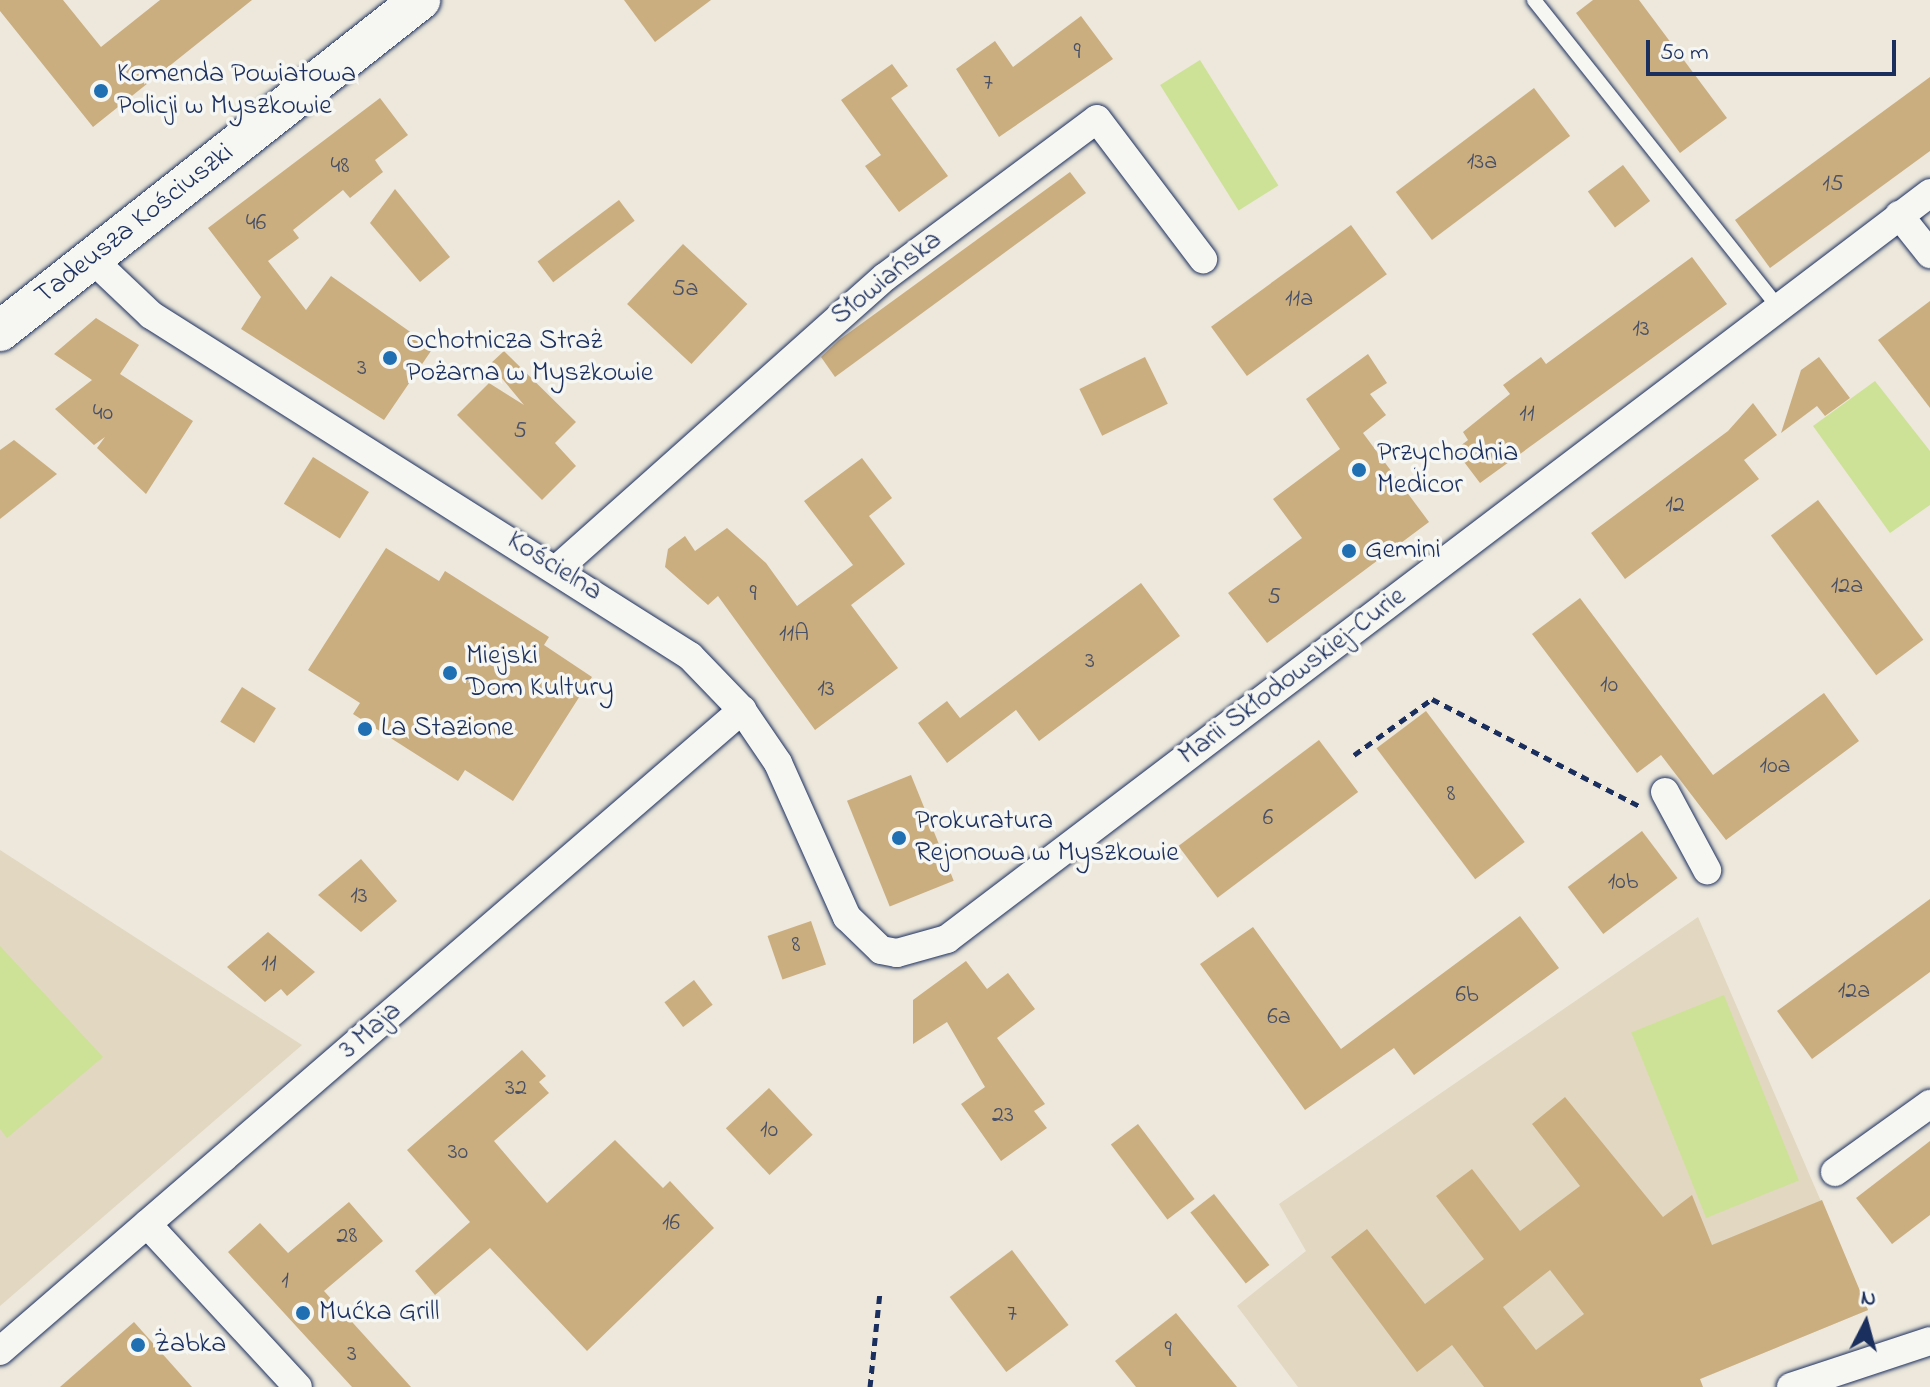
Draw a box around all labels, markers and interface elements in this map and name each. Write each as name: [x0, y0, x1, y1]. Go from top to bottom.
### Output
scale bar: [1650, 24, 1900, 74]
text: 50 m: [1660, 36, 1709, 71]
house number: 9: [1073, 39, 1081, 67]
place label: Komenda Powiatowa Policji w Myszkowie: [117, 58, 356, 124]
house number: 7: [983, 70, 993, 98]
marker: Komenda Powiatowa Policji w Myszkowie: [92, 82, 110, 100]
street label: Tadeusza Kościuszki: [29, 137, 241, 313]
house number: 13a: [1467, 149, 1497, 177]
house number: 48: [331, 153, 349, 181]
house number: 15: [1822, 171, 1844, 199]
house number: 46: [246, 210, 266, 238]
street label: Słowiańska: [825, 224, 949, 334]
house number: 5a: [672, 276, 698, 304]
house number: 11a: [1285, 286, 1313, 314]
house number: 13: [1632, 316, 1650, 344]
place label: Ochotnicza Straż Pożarna w Myszkowie: [406, 325, 653, 391]
marker: Ochotnicza Straż Pożarna w Myszkowie: [381, 349, 399, 367]
house number: 3: [357, 355, 367, 383]
house number: 40: [93, 400, 113, 428]
house number: 11: [1519, 401, 1535, 429]
house number: 5: [513, 418, 527, 446]
place label: Przychodnia Medicor: [1377, 437, 1518, 503]
marker: Przychodnia Medicor: [1348, 459, 1370, 481]
house number: 12: [1665, 492, 1685, 520]
street label: Kościelna: [500, 525, 608, 609]
place label: Gemini: [1365, 534, 1441, 568]
marker: Gemini: [1340, 542, 1358, 560]
house number: 12a: [1831, 573, 1863, 601]
house number: 9: [749, 581, 757, 609]
street label: Marii Skłodowskiej-Curie: [1173, 581, 1413, 773]
house number: 5: [1267, 584, 1281, 612]
house number: 11A: [779, 621, 809, 649]
place label: Miejski Dom Kultury: [466, 640, 614, 706]
house number: 3: [1085, 648, 1095, 676]
marker: Miejski Dom Kultury: [441, 664, 459, 682]
house number: 10: [1600, 672, 1618, 700]
house number: 13: [817, 676, 835, 704]
place label: La Stazione: [381, 712, 514, 746]
marker: La Stazione: [356, 720, 374, 738]
house number: 10a: [1760, 753, 1790, 781]
house number: 8: [1447, 781, 1455, 809]
place label: Prokuratura Rejonowa w Myszkowie: [915, 805, 1179, 871]
house number: 6: [1263, 805, 1273, 833]
marker: Prokuratura Rejonowa w Myszkowie: [890, 829, 908, 847]
house number: 10b: [1608, 869, 1638, 897]
house number: 13: [350, 883, 368, 911]
house number: 8: [792, 932, 800, 960]
house number: 11: [261, 951, 277, 979]
house number: 12a: [1838, 978, 1870, 1006]
house number: 6b: [1455, 982, 1479, 1010]
street label: 3 Maja: [333, 995, 409, 1067]
house number: 6a: [1267, 1004, 1291, 1032]
house number: 32: [505, 1075, 527, 1103]
house number: 23: [992, 1102, 1014, 1130]
house number: 10: [760, 1117, 778, 1145]
house number: 30: [448, 1139, 468, 1167]
house number: 16: [662, 1210, 680, 1238]
house number: 28: [337, 1223, 357, 1251]
house number: 1: [281, 1268, 289, 1296]
text: N: [1859, 1282, 1878, 1316]
north arrow: [1826, 1283, 1906, 1363]
place label: Mućka Grill: [319, 1296, 439, 1330]
house number: 7: [1007, 1301, 1017, 1329]
marker: Mućka Grill: [294, 1304, 312, 1322]
place label: Żabka: [154, 1328, 226, 1362]
marker: Żabka: [129, 1336, 147, 1354]
house number: 9: [1164, 1337, 1172, 1365]
house number: 3: [347, 1341, 357, 1369]

